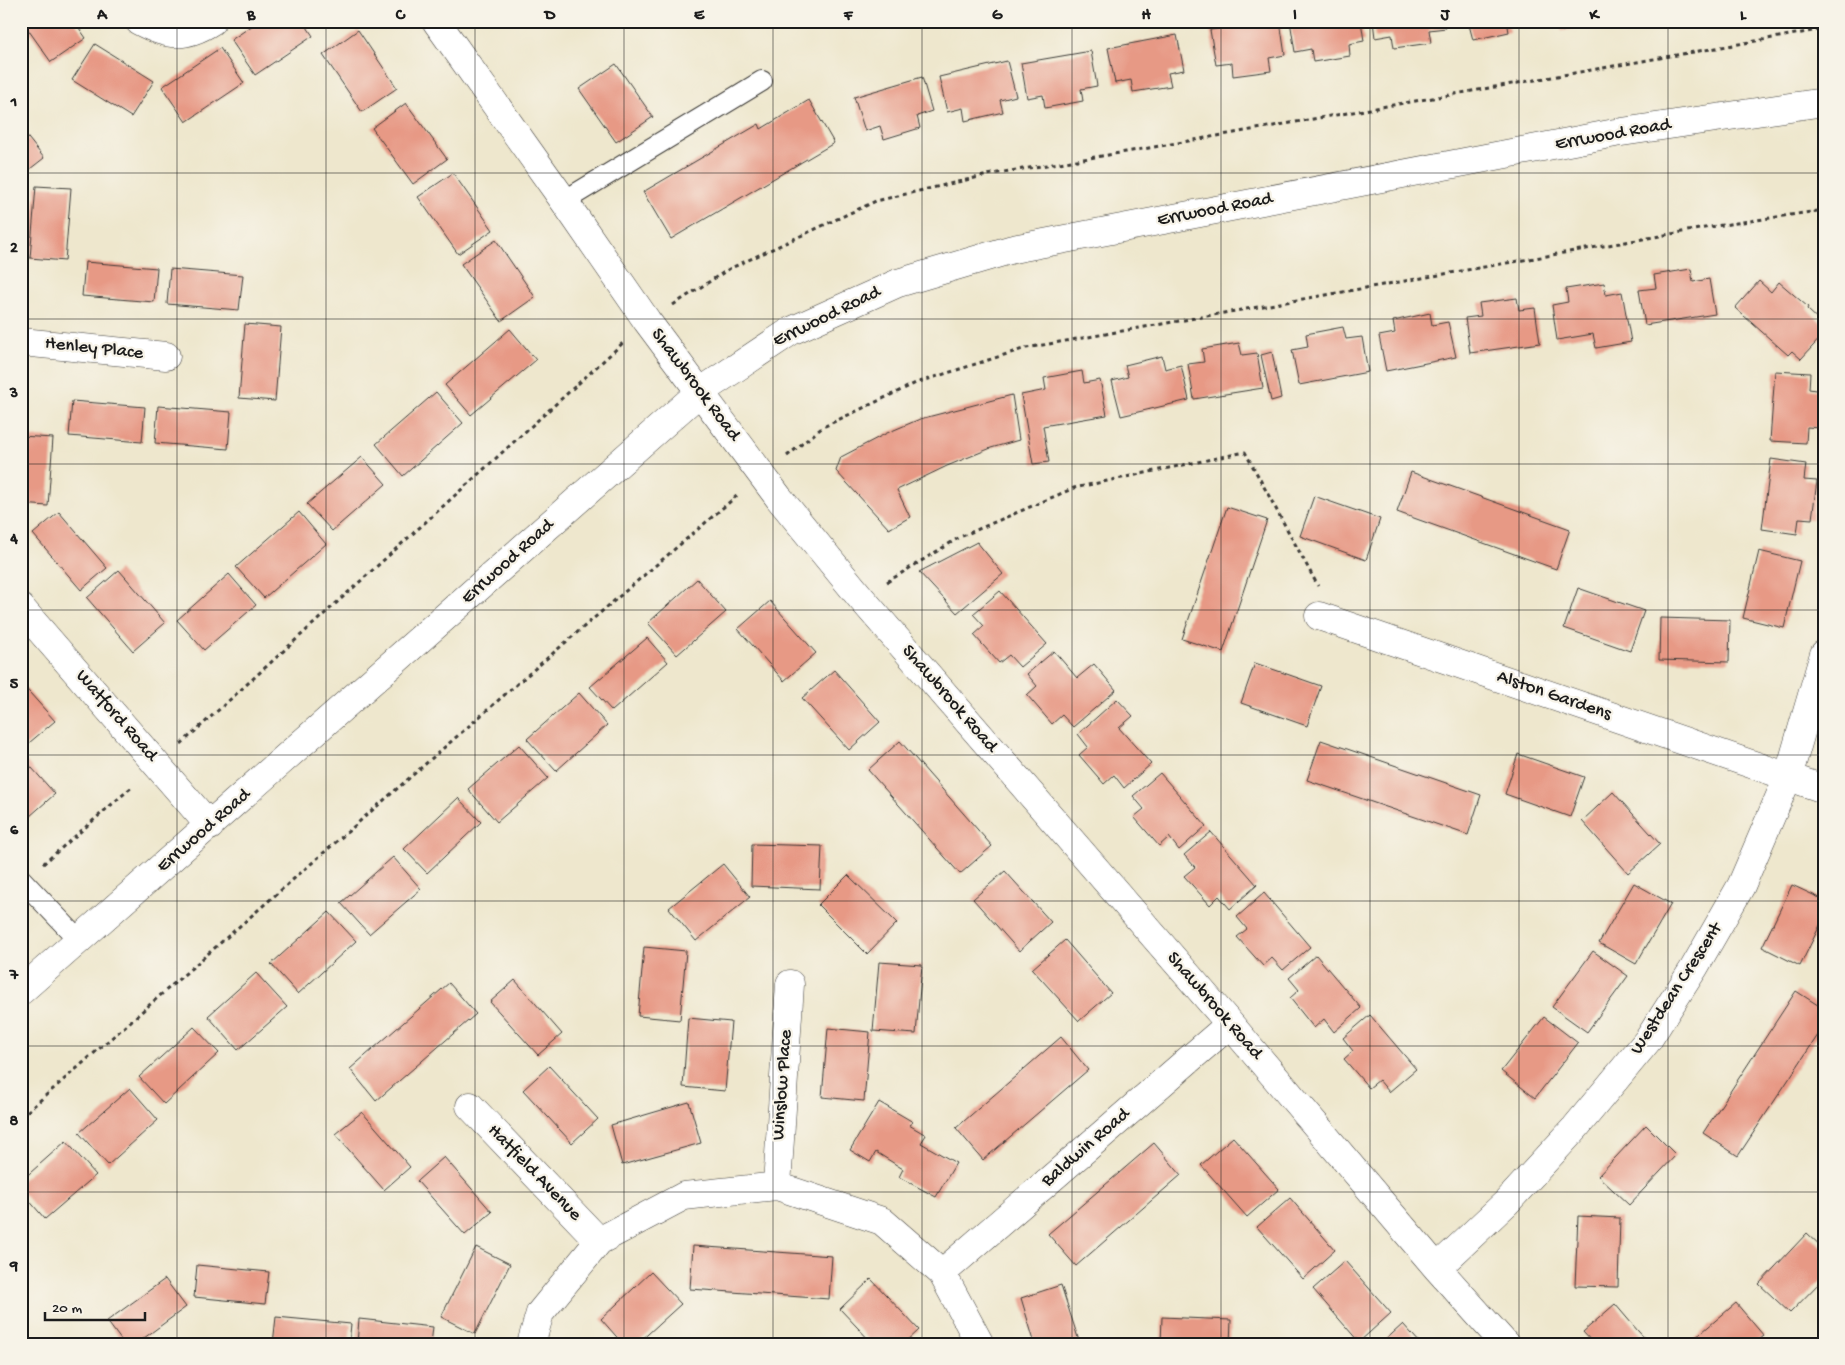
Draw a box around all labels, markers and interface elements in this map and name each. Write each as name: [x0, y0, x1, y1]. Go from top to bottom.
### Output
text: A: [96, 7, 108, 26]
text: B: [246, 7, 256, 26]
text: C: [395, 7, 406, 26]
text: D: [543, 7, 556, 26]
text: E: [694, 7, 705, 26]
text: F: [843, 7, 854, 26]
text: G: [992, 7, 1003, 26]
text: H: [1141, 7, 1151, 26]
text: I: [1293, 7, 1297, 26]
text: J: [1440, 7, 1451, 26]
text: K: [1589, 7, 1601, 26]
text: L: [1740, 7, 1747, 26]
text: 1: [10, 94, 17, 113]
street label: Errwood Road: [1553, 113, 1674, 156]
street label: Errwood Road: [1155, 187, 1276, 232]
text: 2: [10, 240, 18, 259]
street label: Errwood Road: [769, 280, 886, 353]
street label: Shawbrook Road: [645, 324, 746, 447]
street label: Henley Place: [44, 332, 145, 366]
text: 3: [9, 385, 18, 404]
street label: Errwood Road: [457, 513, 561, 610]
text: 4: [9, 531, 18, 550]
street label: Shawbrook Road: [896, 640, 1003, 759]
street label: Watford Road: [70, 665, 163, 768]
street label: Alston Gardens: [1494, 666, 1615, 727]
text: 5: [10, 676, 19, 695]
street label: Errwood Road: [152, 783, 257, 878]
text: 6: [10, 822, 19, 841]
street label: Westdean Crescent: [1626, 917, 1729, 1059]
street label: Shawbrook Road: [1161, 947, 1268, 1066]
text: 7: [9, 967, 19, 986]
street label: Winslow Place: [768, 1029, 798, 1141]
street label: Baldwin Road: [1036, 1102, 1136, 1193]
text: 8: [10, 1113, 19, 1132]
street label: Hatfield Avenue: [482, 1120, 586, 1226]
text: 9: [9, 1258, 18, 1277]
scale bar: [45, 1290, 145, 1322]
text: 20 m: [52, 1300, 82, 1318]

